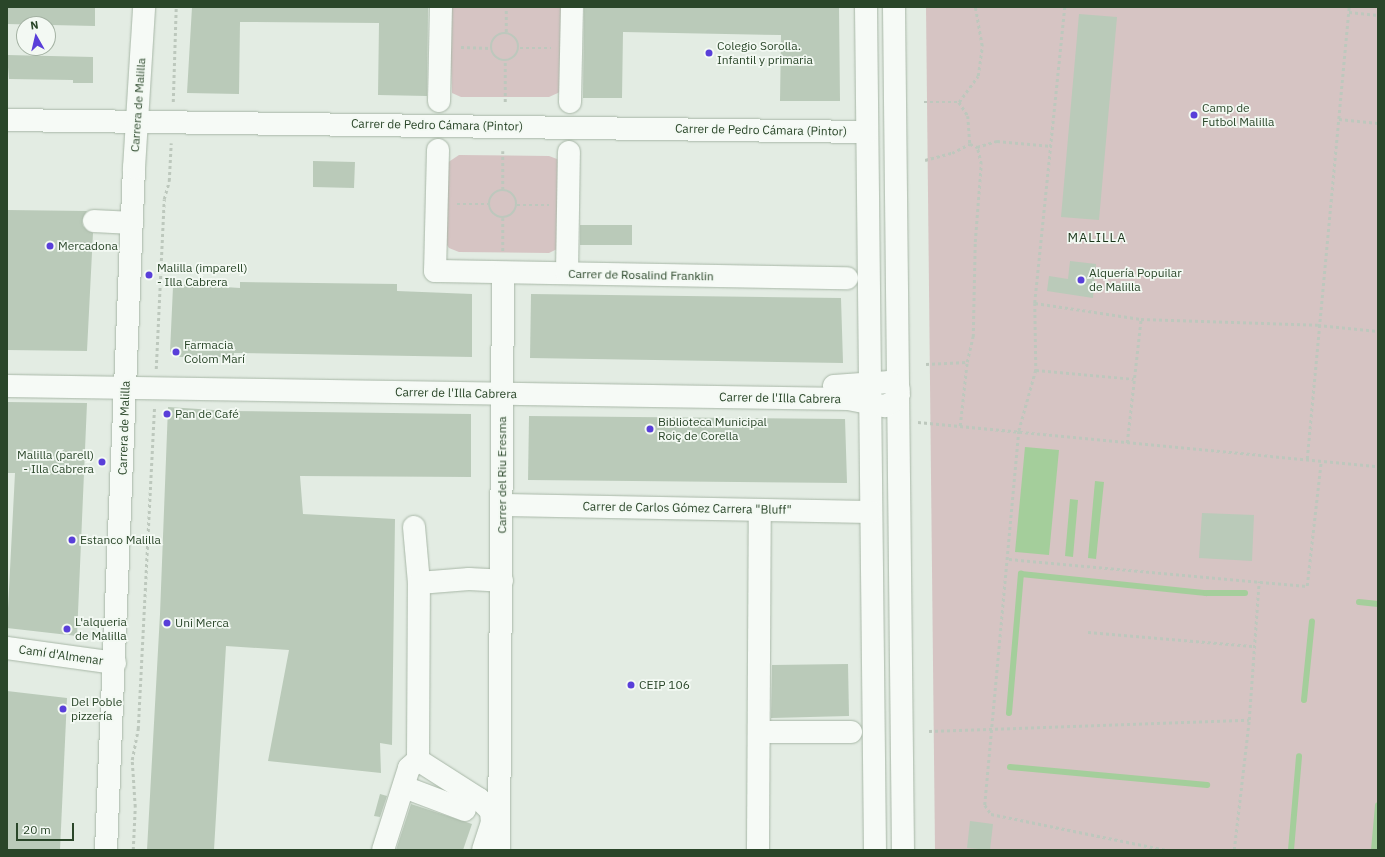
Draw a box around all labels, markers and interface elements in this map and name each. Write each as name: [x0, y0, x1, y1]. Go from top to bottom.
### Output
north arrow: [16, 16, 56, 56]
text: N: [30, 18, 39, 33]
place label: Colegio Sorolla. Infantil y primaria: [717, 39, 813, 67]
marker: Colegio Sorolla. Infantil y primaria: [704, 48, 714, 58]
street label: Carrera de Malilla: [128, 57, 148, 153]
place label: Camp de Futbol Malilla: [1202, 101, 1275, 129]
marker: Camp de Futbol Malilla: [1189, 110, 1199, 120]
street label: Carrer de Pedro Cámara (Pintor): [351, 116, 523, 134]
street label: Carrer de Pedro Cámara (Pintor): [675, 121, 847, 139]
district label: MALILLA: [1067, 230, 1127, 246]
place label: Mercadona: [58, 239, 118, 253]
marker: Mercadona: [45, 241, 55, 251]
place label: Malilla (imparell) - Illa Cabrera: [157, 261, 247, 289]
place label: Alquería Popuilar de Malilla: [1089, 266, 1182, 294]
street label: Carrer de Rosalind Franklin: [568, 267, 714, 283]
marker: Malilla (imparell) - Illa Cabrera: [144, 270, 154, 280]
marker: Alquería Popuilar de Malilla: [1076, 275, 1086, 285]
place label: Farmacia Colom Marí: [184, 338, 245, 366]
marker: Farmacia Colom Marí: [171, 347, 181, 357]
street label: Carrera de Malilla: [115, 381, 133, 475]
street label: Carrer de l'Illa Cabrera: [395, 385, 517, 401]
street label: Carrer de l'Illa Cabrera: [719, 390, 841, 406]
place label: Pan de Café: [175, 407, 239, 421]
marker: Pan de Café: [162, 409, 172, 419]
place label: Biblioteca Municipal Roiç de Corella: [658, 415, 767, 443]
street label: Carrer del Riu Eresma: [495, 416, 509, 534]
marker: Biblioteca Municipal Roiç de Corella: [645, 424, 655, 434]
place label: Malilla (parell) - Illa Cabrera: [17, 448, 94, 476]
marker: Malilla (parell) - Illa Cabrera: [97, 457, 107, 467]
street label: Carrer de Carlos Gómez Carrera "Bluff": [582, 499, 792, 517]
place label: Estanco Malilla: [80, 533, 161, 547]
marker: Estanco Malilla: [67, 535, 77, 545]
place label: L'alqueria de Malilla: [75, 615, 127, 643]
place label: Uni Merca: [175, 616, 229, 630]
marker: Uni Merca: [162, 618, 172, 628]
marker: L'alqueria de Malilla: [62, 624, 72, 634]
street label: Camí d'Almenar: [18, 642, 104, 668]
place label: CEIP 106: [639, 678, 690, 692]
marker: CEIP 106: [626, 680, 636, 690]
place label: Del Poble pizzería: [71, 695, 122, 723]
marker: Del Poble pizzería: [58, 704, 68, 714]
scale bar: [18, 815, 76, 841]
text: 20 m: [23, 822, 51, 837]

